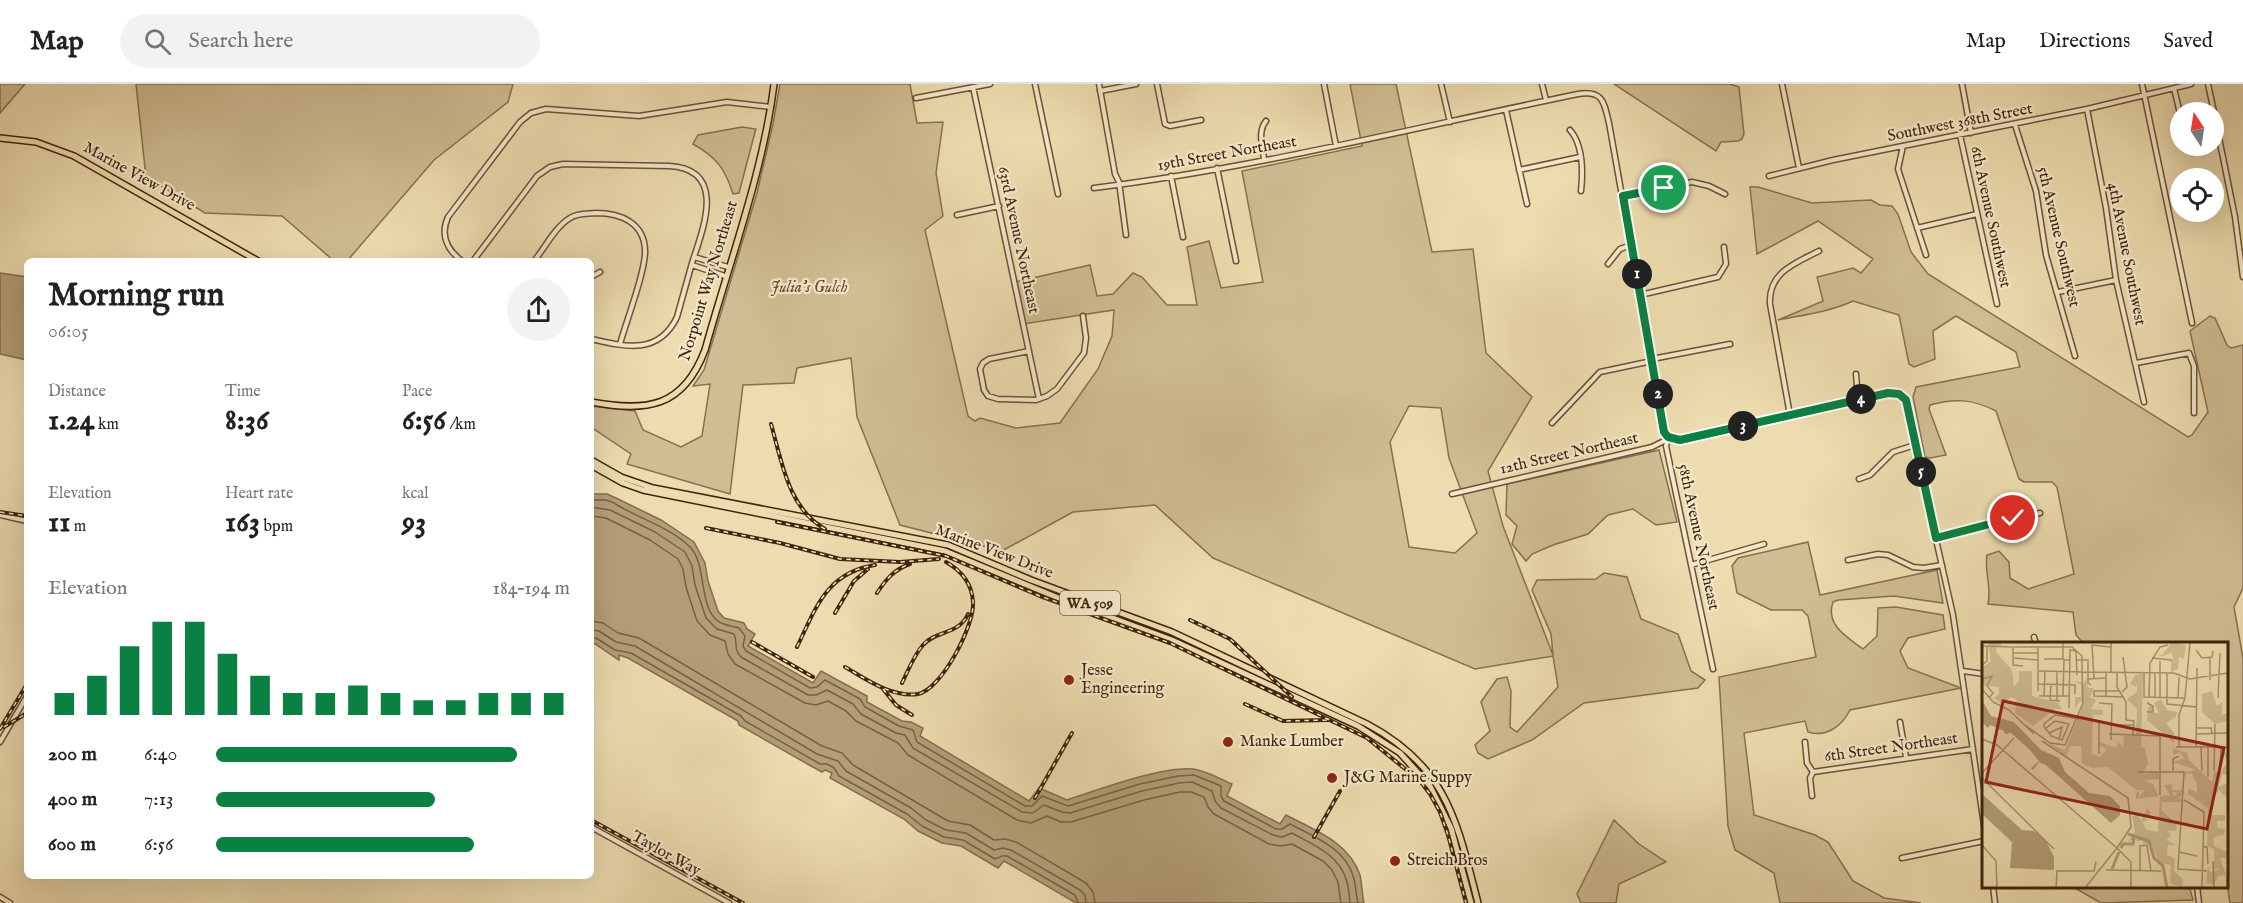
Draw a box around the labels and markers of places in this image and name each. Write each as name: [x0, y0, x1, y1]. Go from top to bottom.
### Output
pin: [1638, 162, 1689, 213]
pin: 1: [1622, 259, 1652, 289]
pin: 2: [1643, 379, 1673, 409]
pin: 4: [1846, 384, 1876, 414]
pin: 3: [1728, 411, 1758, 441]
pin: 5: [1906, 457, 1936, 487]
pin: [1987, 492, 2038, 543]
place label: Jesse Engineering: [1079, 661, 1164, 699]
marker: Jesse Engineering: [1062, 673, 1076, 687]
place label: Manke Lumber: [1240, 732, 1344, 752]
marker: Manke Lumber: [1221, 735, 1235, 749]
place label: J&G Marine Suppy: [1342, 768, 1472, 788]
marker: J&G Marine Suppy: [1325, 771, 1339, 785]
place label: Streich Bros: [1407, 851, 1488, 871]
marker: Streich Bros: [1388, 854, 1402, 868]

